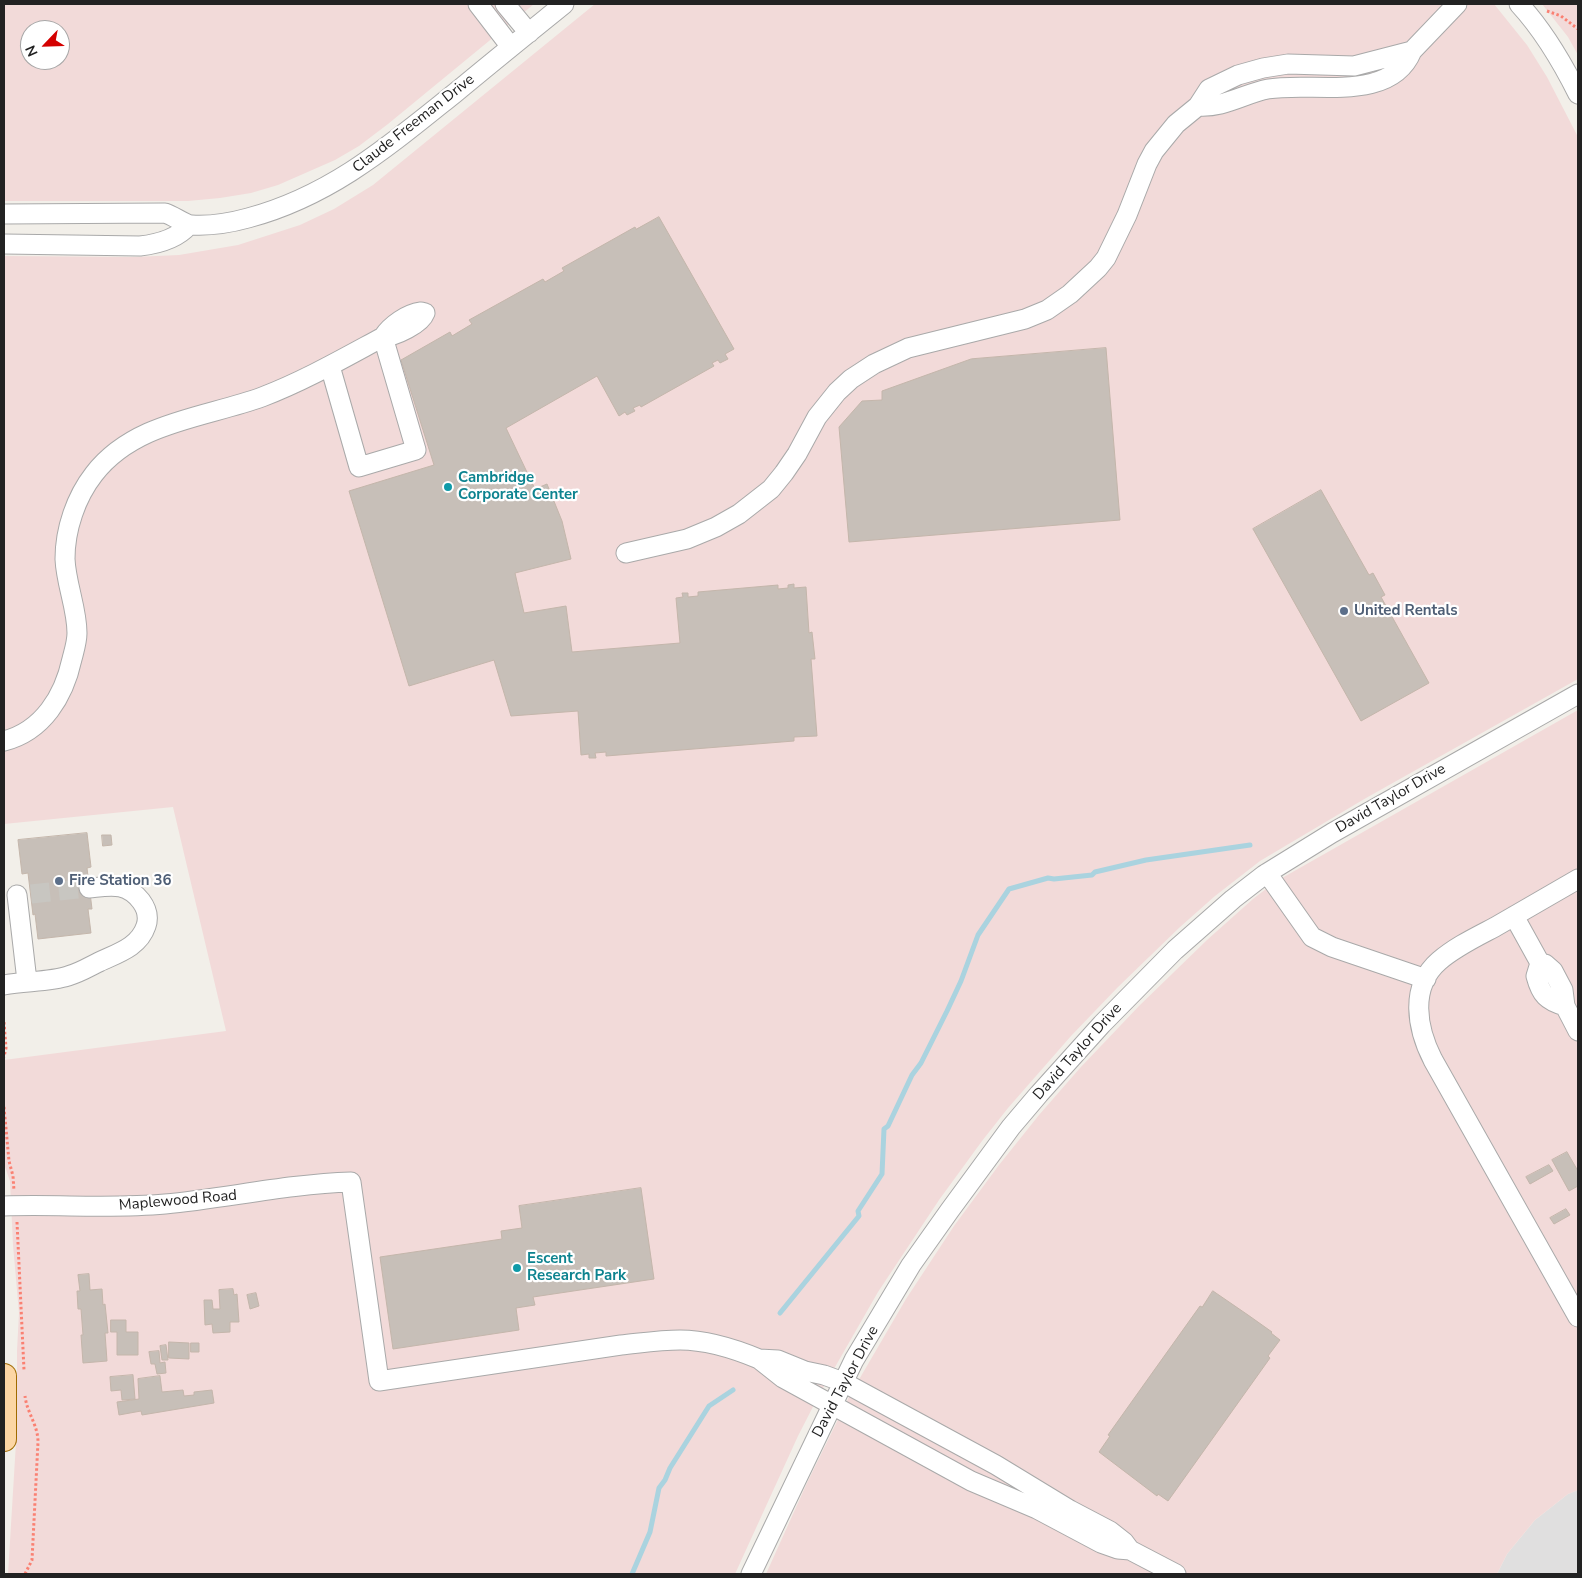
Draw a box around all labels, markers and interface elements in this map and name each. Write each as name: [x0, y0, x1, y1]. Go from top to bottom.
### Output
north arrow: [20, 20, 70, 70]
text: N: [21, 42, 43, 60]
street label: Claude Freeman Drive: [350, 71, 478, 177]
place label: Cambridge Corporate Center: [458, 469, 578, 504]
marker: Cambridge Corporate Center: [442, 481, 454, 493]
place label: United Rentals: [1354, 602, 1458, 620]
marker: United Rentals: [1338, 605, 1350, 617]
street label: David Taylor Drive: [1333, 760, 1449, 838]
place label: Fire Station 36: [69, 872, 172, 890]
marker: Fire Station 36: [53, 875, 65, 887]
street label: David Taylor Drive: [1030, 1000, 1126, 1104]
street label: Maplewood Road: [118, 1187, 238, 1215]
place label: Escent Research Park: [527, 1250, 626, 1285]
marker: Escent Research Park: [511, 1262, 523, 1274]
street label: David Taylor Drive: [809, 1323, 883, 1441]

